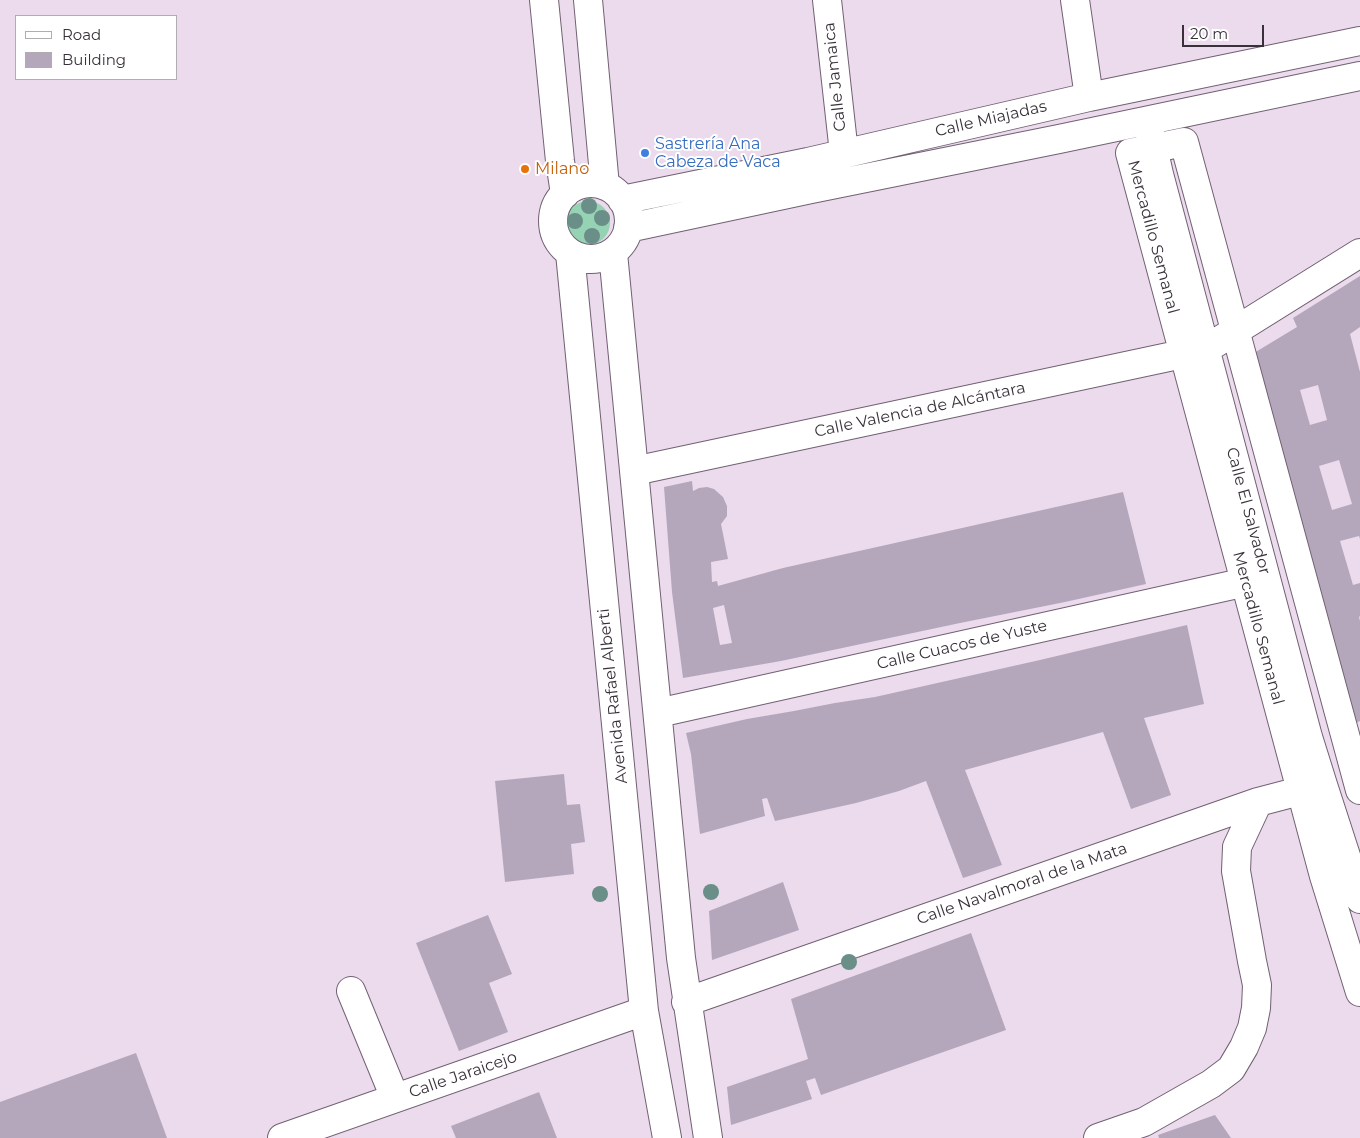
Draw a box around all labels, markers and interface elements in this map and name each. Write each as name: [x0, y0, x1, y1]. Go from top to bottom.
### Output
legend: [15, 15, 178, 80]
scale bar: [1185, 15, 1268, 47]
street label: Calle Jamaica: [820, 21, 850, 133]
text: 20 m: [1190, 24, 1228, 43]
text: Road: [62, 25, 101, 44]
text: Building: [62, 50, 126, 69]
street label: Calle Miajadas: [933, 97, 1049, 141]
place label: Sastrería Ana Cabeza de Vaca: [655, 134, 781, 172]
marker: Sastrería Ana Cabeza de Vaca: [639, 147, 651, 159]
street label: Mercadillo Semanal: [1123, 158, 1183, 316]
place label: Milano: [535, 159, 589, 179]
marker: Milano: [519, 163, 531, 175]
street label: Calle Valencia de Alcántara: [813, 378, 1027, 442]
street label: Calle El Salvador: [1222, 445, 1274, 577]
street label: Mercadillo Semanal: [1228, 549, 1288, 707]
street label: Avenida Rafael Alberti: [594, 607, 632, 785]
street label: Calle Cuacos de Yuste: [875, 616, 1049, 674]
street label: Calle Navalmoral de la Mata: [914, 839, 1130, 929]
street label: Calle Jaraicejo: [406, 1048, 520, 1102]

